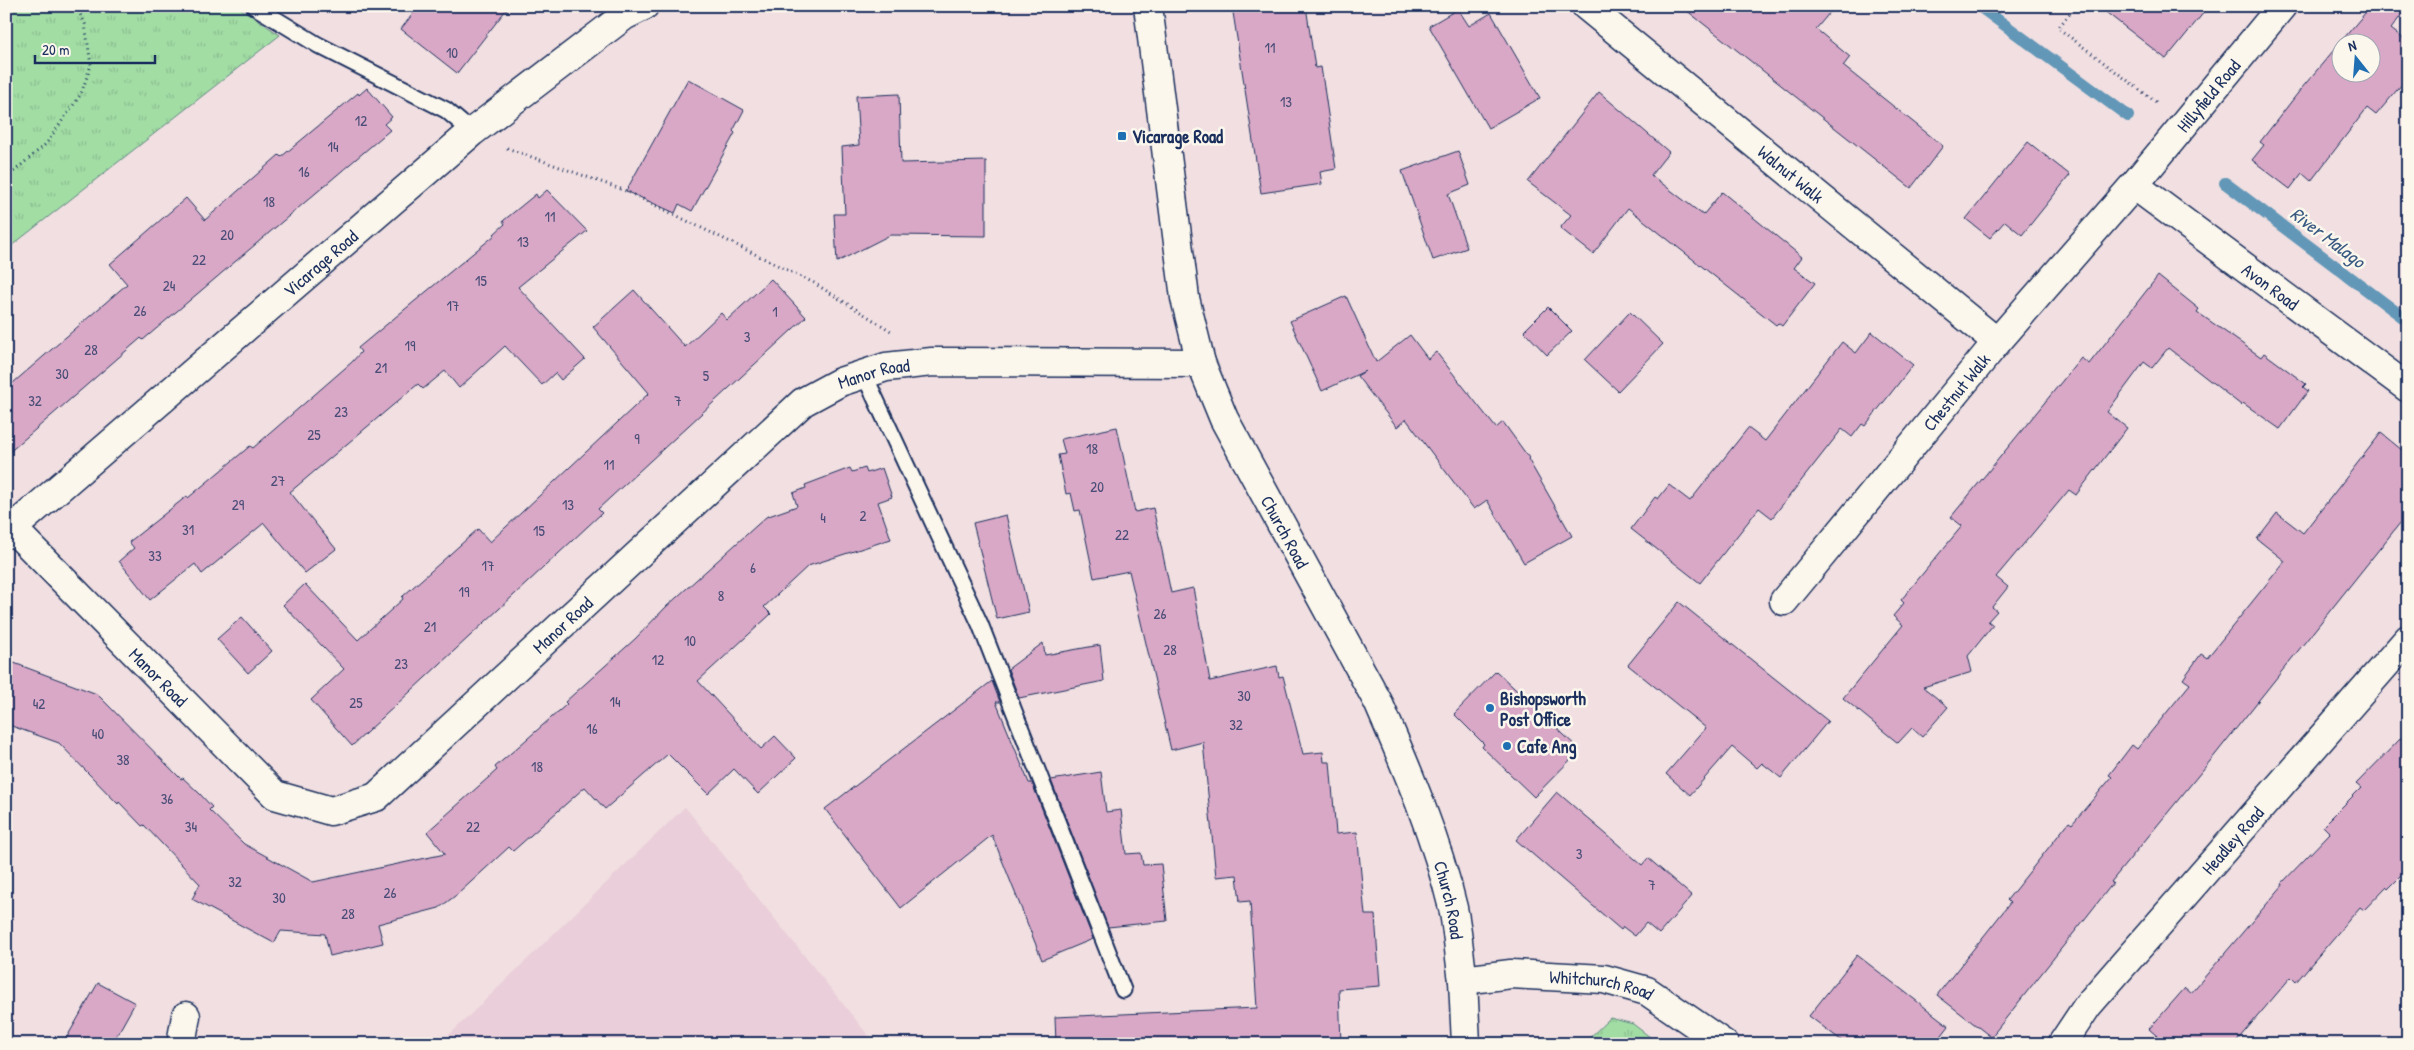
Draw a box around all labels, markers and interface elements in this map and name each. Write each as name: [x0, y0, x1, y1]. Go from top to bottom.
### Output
scale bar: [35, 32, 155, 64]
north arrow: [2332, 32, 2382, 82]
text: N: [2346, 35, 2359, 55]
house number: 11: [1265, 37, 1275, 58]
text: 20 m: [42, 39, 69, 60]
house number: 10: [446, 42, 458, 63]
street label: Hillyfield Road: [2171, 54, 2246, 137]
house number: 13: [1280, 91, 1292, 112]
house number: 12: [355, 110, 367, 131]
place label: Vicarage Road: [1132, 124, 1223, 150]
marker: Vicarage Road: [1116, 130, 1128, 142]
house number: 14: [327, 136, 339, 157]
street label: Walnut Walk: [1753, 139, 1830, 209]
house number: 16: [298, 161, 310, 182]
house number: 18: [263, 191, 275, 212]
water label: River Malago: [2285, 200, 2372, 274]
house number: 11: [545, 206, 555, 227]
house number: 20: [220, 224, 234, 245]
street label: Vicarage Road: [278, 224, 363, 302]
house number: 13: [517, 231, 529, 252]
house number: 22: [192, 249, 206, 270]
street label: Avon Road: [2237, 257, 2304, 316]
house number: 15: [475, 270, 488, 291]
house number: 24: [163, 275, 176, 296]
house number: 17: [447, 295, 459, 316]
house number: 26: [133, 300, 147, 321]
house number: 1: [772, 301, 778, 322]
house number: 3: [744, 326, 751, 347]
house number: 19: [405, 335, 416, 356]
house number: 28: [84, 339, 98, 360]
street label: Chestnut Walk: [1917, 347, 1996, 436]
street label: Manor Road: [834, 352, 911, 394]
house number: 21: [375, 357, 387, 378]
house number: 30: [55, 363, 69, 384]
house number: 5: [703, 365, 710, 386]
house number: 32: [28, 390, 42, 411]
house number: 7: [674, 390, 682, 411]
house number: 23: [334, 401, 348, 422]
house number: 25: [307, 424, 321, 445]
house number: 9: [634, 428, 640, 449]
house number: 18: [1086, 438, 1098, 459]
house number: 11: [604, 454, 614, 475]
house number: 27: [271, 470, 285, 491]
house number: 20: [1090, 476, 1104, 497]
street label: Church Road: [1255, 491, 1315, 573]
house number: 29: [232, 494, 245, 515]
house number: 13: [562, 494, 574, 515]
house number: 2: [859, 505, 867, 526]
house number: 4: [820, 507, 826, 528]
house number: 31: [182, 519, 194, 540]
house number: 15: [533, 520, 546, 541]
house number: 22: [1115, 524, 1129, 545]
house number: 33: [148, 545, 162, 566]
house number: 17: [482, 555, 494, 576]
house number: 6: [750, 557, 756, 578]
house number: 19: [459, 581, 470, 602]
house number: 8: [718, 585, 724, 606]
street label: Manor Road: [527, 590, 598, 659]
house number: 26: [1153, 603, 1167, 624]
house number: 21: [424, 616, 436, 637]
house number: 10: [684, 630, 696, 651]
house number: 28: [1163, 639, 1177, 660]
street label: Manor Road: [124, 642, 193, 712]
house number: 12: [652, 649, 664, 670]
house number: 23: [394, 653, 408, 674]
house number: 30: [1237, 685, 1251, 706]
place label: Bishopsworth Post Office: [1500, 686, 1586, 732]
house number: 14: [609, 691, 621, 712]
house number: 25: [349, 692, 363, 713]
house number: 42: [33, 693, 45, 714]
marker: Bishopsworth Post Office: [1484, 702, 1496, 714]
house number: 32: [1229, 714, 1243, 735]
house number: 16: [586, 718, 598, 739]
house number: 40: [92, 723, 104, 744]
place label: Cafe Ang: [1517, 734, 1577, 760]
marker: Cafe Ang: [1501, 740, 1513, 752]
house number: 38: [116, 749, 130, 770]
house number: 18: [531, 756, 543, 777]
house number: 36: [161, 788, 173, 809]
street label: Headley Road: [2196, 801, 2269, 879]
house number: 34: [185, 816, 198, 837]
house number: 22: [466, 816, 480, 837]
house number: 3: [1576, 843, 1583, 864]
street label: Church Road: [1428, 858, 1470, 941]
house number: 32: [228, 871, 242, 892]
house number: 7: [1648, 874, 1656, 895]
house number: 26: [383, 882, 397, 903]
house number: 30: [272, 887, 286, 908]
house number: 28: [341, 903, 355, 924]
street label: Whitchurch Road: [1549, 964, 1659, 1005]

